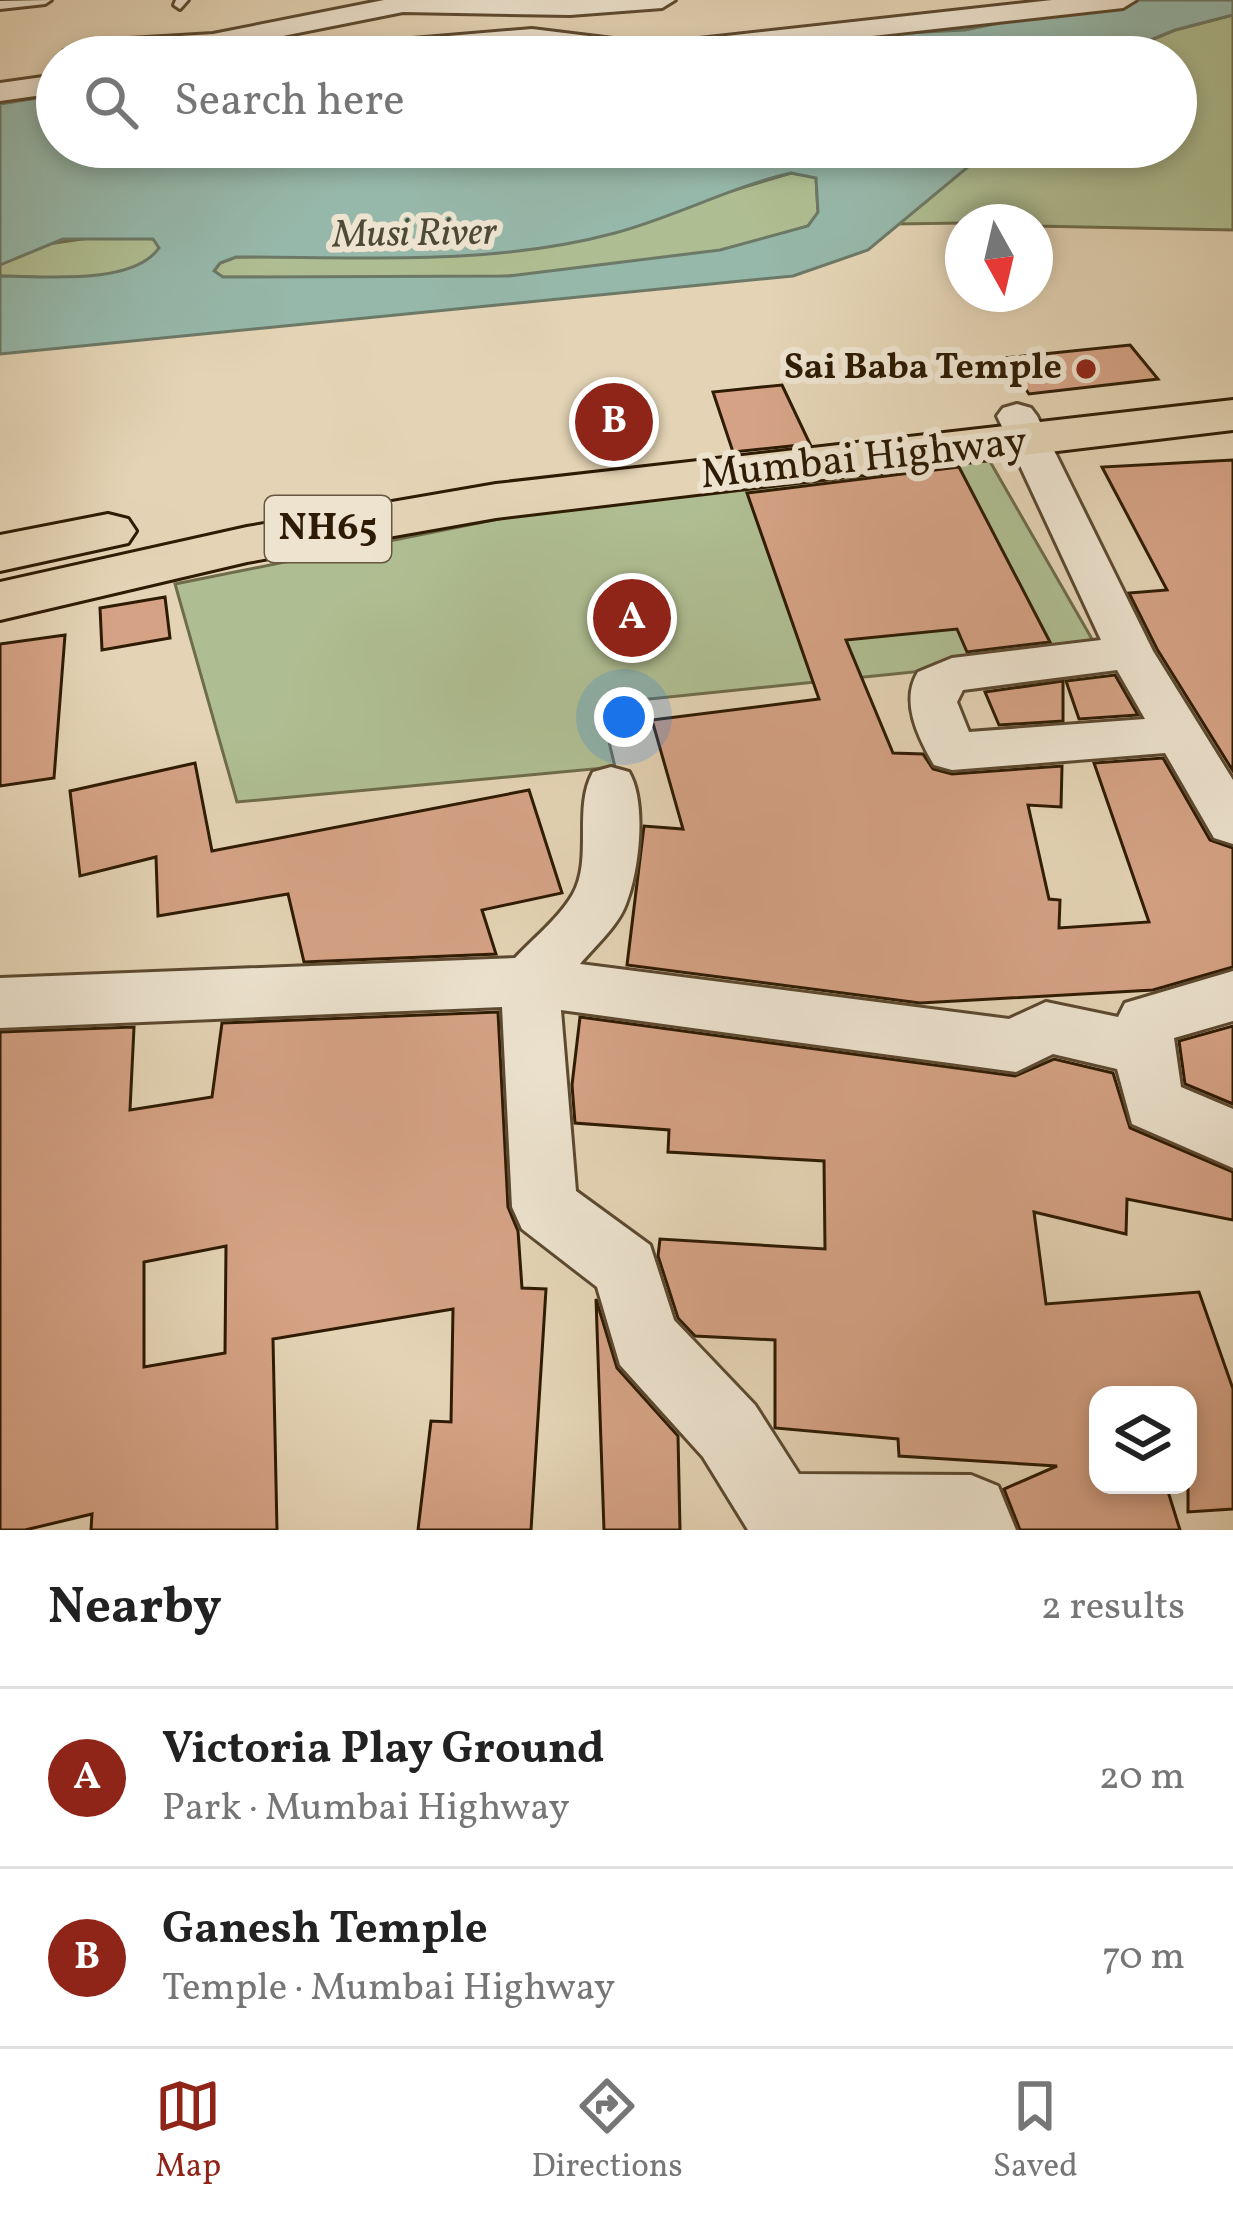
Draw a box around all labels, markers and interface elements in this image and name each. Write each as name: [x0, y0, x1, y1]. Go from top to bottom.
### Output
search box: [36, 36, 1197, 168]
icon: search: [78, 69, 144, 135]
text: Search here: [174, 71, 405, 134]
north arrow: [945, 204, 1053, 312]
water label: Musi River: [330, 207, 498, 263]
place label: Sai Baba Temple: [784, 344, 1062, 394]
marker: Sai Baba Temple: [1073, 356, 1099, 382]
pin: B: [575, 377, 653, 467]
street label: Mumbai Highway: [698, 413, 1030, 506]
road number: NH65: [265, 496, 391, 562]
pin: A: [593, 573, 671, 663]
your location: [594, 687, 654, 747]
map controls: [1089, 1386, 1197, 1494]
button: layers: [1089, 1386, 1197, 1494]
text: Nearby: [48, 1573, 222, 1644]
text: 2 results: [1041, 1581, 1185, 1635]
text: Victoria Play Ground: [162, 1719, 604, 1782]
text: A: [73, 1751, 101, 1805]
text: 20 m: [1099, 1751, 1185, 1805]
text: Park · Mumbai Highway: [162, 1782, 570, 1836]
text: Ganesh Temple: [162, 1899, 488, 1962]
text: B: [74, 1931, 100, 1985]
text: 70 m: [1102, 1931, 1185, 1985]
text: Temple · Mumbai Highway: [162, 1962, 615, 2016]
tab: Map: [155, 2073, 221, 2191]
tab: Directions: [531, 2073, 683, 2191]
tab: Saved: [993, 2073, 1078, 2191]

